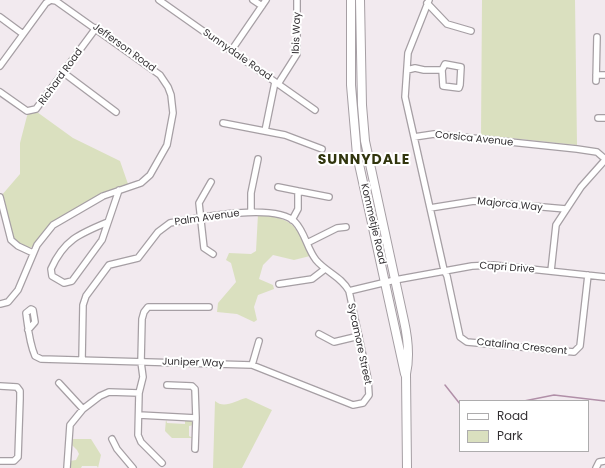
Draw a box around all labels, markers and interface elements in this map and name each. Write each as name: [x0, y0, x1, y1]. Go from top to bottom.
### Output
street label: Ibis Way: [290, 12, 304, 54]
street label: Jefferson Road: [90, 21, 158, 75]
street label: Sunnydale Road: [200, 27, 274, 83]
street label: Richard Road: [36, 46, 86, 108]
street label: Corsica Avenue: [434, 129, 514, 149]
district label: SUNNYDALE: [318, 152, 410, 168]
street label: Kommetjie Road: [358, 182, 388, 266]
street label: Majorca Way: [477, 196, 543, 214]
street label: Palm Avenue: [174, 207, 240, 229]
street label: Capri Drive: [479, 260, 535, 276]
street label: Sycamore Street: [345, 302, 373, 386]
street label: Catalina Crescent: [476, 336, 568, 358]
street label: Juniper Way: [162, 356, 224, 370]
legend: [459, 400, 589, 452]
text: Road: [497, 407, 528, 424]
text: Park: [497, 427, 523, 444]

